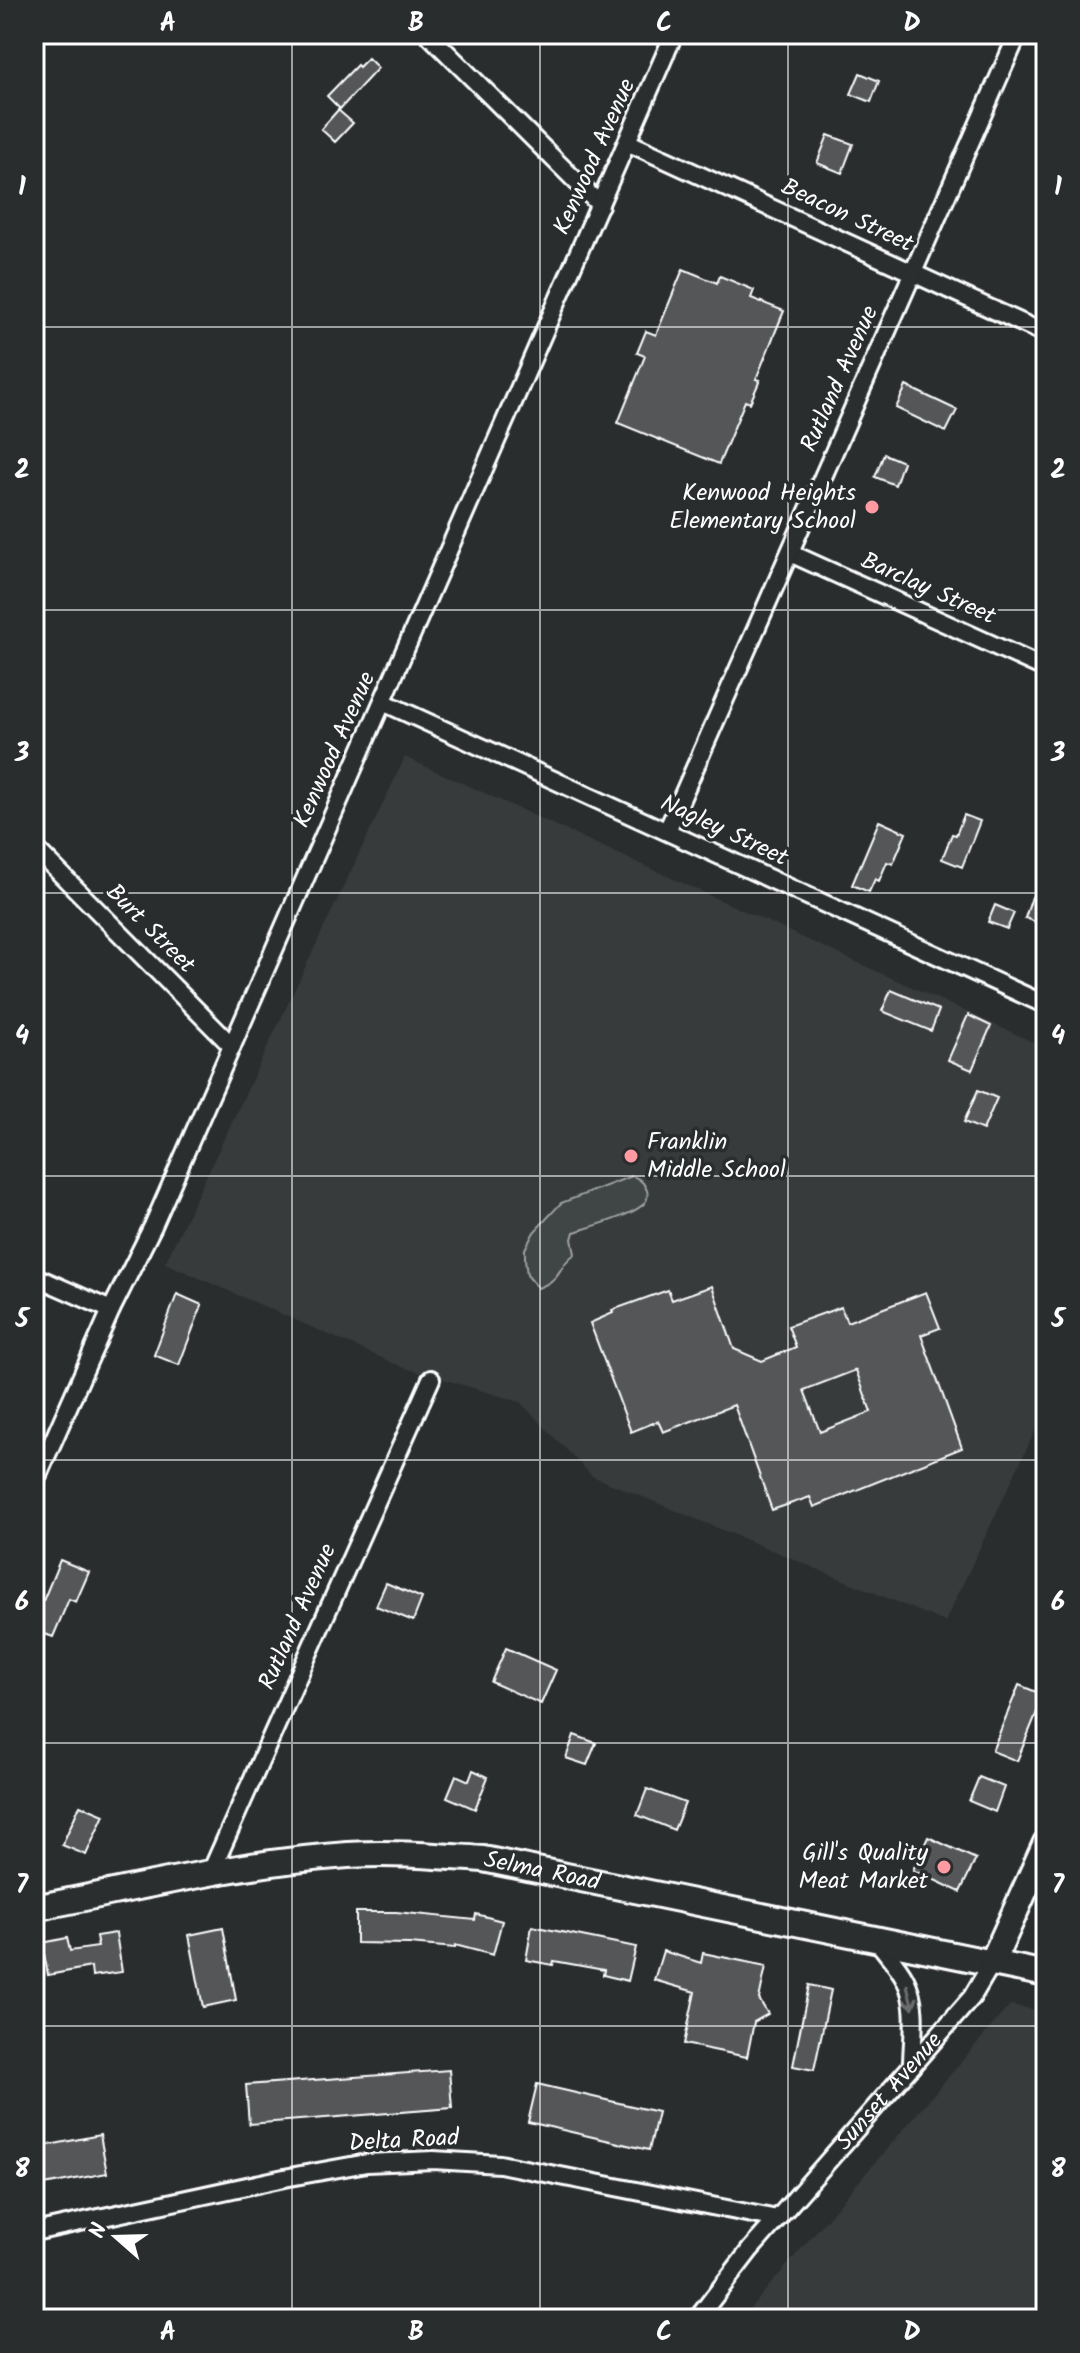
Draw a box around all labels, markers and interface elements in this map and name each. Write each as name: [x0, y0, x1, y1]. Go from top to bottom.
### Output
text: A: [160, 3, 176, 45]
text: B: [408, 3, 424, 45]
text: C: [656, 3, 672, 45]
text: D: [903, 3, 921, 45]
street label: Kenwood Avenue: [543, 72, 647, 242]
text: 1: [18, 167, 26, 209]
text: 1: [1054, 167, 1062, 209]
street label: Beacon Street: [774, 168, 920, 264]
street label: Rutland Avenue: [790, 299, 890, 459]
text: 2: [14, 450, 30, 492]
text: 2: [1050, 450, 1066, 492]
place label: Kenwood Heights Elementary School: [669, 474, 856, 541]
marker: Kenwood Heights Elementary School: [863, 498, 881, 516]
street label: Barclay Street: [854, 542, 1002, 636]
street label: Kenwood Avenue: [283, 665, 387, 835]
text: 3: [14, 733, 29, 775]
text: 3: [1050, 733, 1065, 775]
street label: Nagley Street: [654, 784, 795, 878]
street label: Burt Street: [96, 875, 205, 984]
text: 4: [15, 1016, 29, 1058]
text: 4: [1051, 1016, 1065, 1058]
place label: Franklin Middle School: [647, 1123, 786, 1190]
marker: Franklin Middle School: [622, 1147, 640, 1165]
text: 5: [14, 1299, 30, 1341]
text: 5: [1050, 1299, 1066, 1341]
street label: Rutland Avenue: [248, 1537, 348, 1697]
text: 6: [15, 1582, 29, 1624]
text: 6: [1051, 1582, 1065, 1624]
place label: Gill's Quality Meat Market: [799, 1834, 929, 1901]
street label: Selma Road: [480, 1840, 604, 1902]
marker: Gill's Quality Meat Market: [935, 1858, 953, 1876]
text: 7: [16, 1865, 29, 1907]
text: 7: [1052, 1865, 1065, 1907]
one-way arrow: [904, 1984, 919, 2010]
street label: Sunset Avenue: [826, 2023, 953, 2160]
street label: Delta Road: [348, 2119, 461, 2163]
text: 8: [14, 2149, 30, 2191]
text: 8: [1050, 2149, 1066, 2191]
north arrow: [76, 2197, 156, 2277]
text: N: [81, 2218, 118, 2244]
text: A: [160, 2312, 176, 2353]
text: B: [408, 2312, 424, 2353]
text: C: [656, 2312, 672, 2353]
text: D: [903, 2312, 921, 2353]

